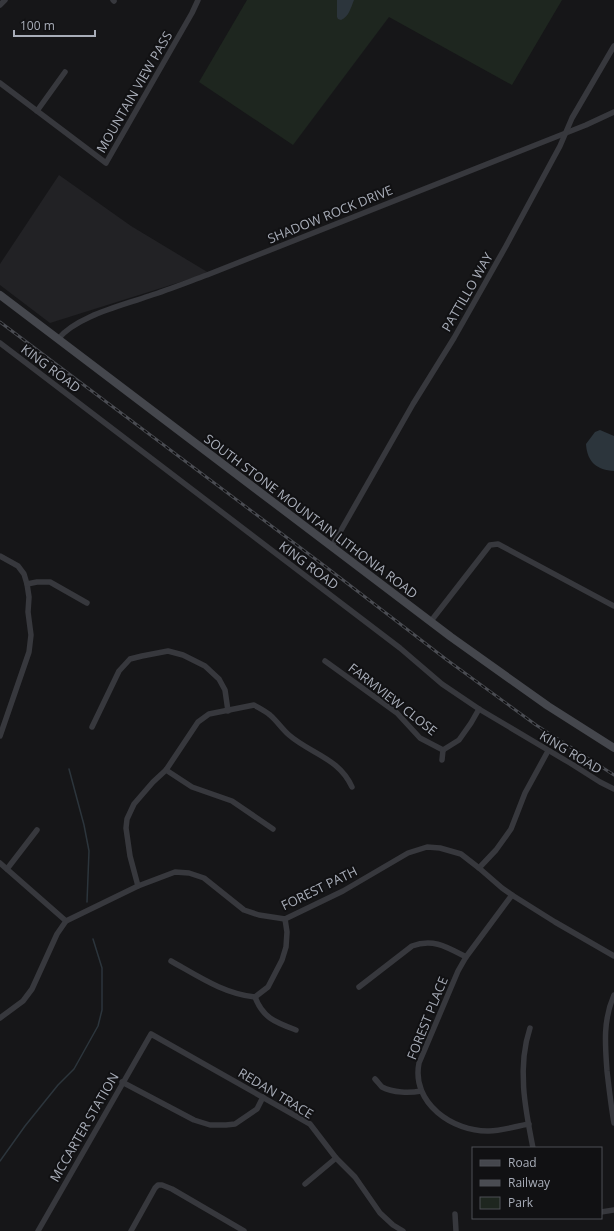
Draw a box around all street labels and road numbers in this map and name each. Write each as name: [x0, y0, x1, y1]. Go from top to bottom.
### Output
street label: MOUNTAIN VIEW PASS: [92, 28, 176, 156]
street label: SHADOW ROCK DRIVE: [265, 181, 395, 247]
street label: PATTILLO WAY: [437, 249, 497, 335]
street label: KING ROAD: [18, 340, 84, 396]
street label: SOUTH STONE MOUNTAIN LITHONIA ROAD: [201, 430, 421, 602]
street label: KING ROAD: [276, 537, 342, 593]
street label: FARMVIEW CLOSE: [345, 659, 441, 739]
street label: KING ROAD: [536, 726, 606, 778]
street label: FOREST PATH: [278, 862, 360, 914]
street label: FOREST PLACE: [402, 974, 452, 1062]
street label: REDAN TRACE: [235, 1063, 317, 1123]
street label: MCCARTER STATION: [45, 1069, 123, 1185]

